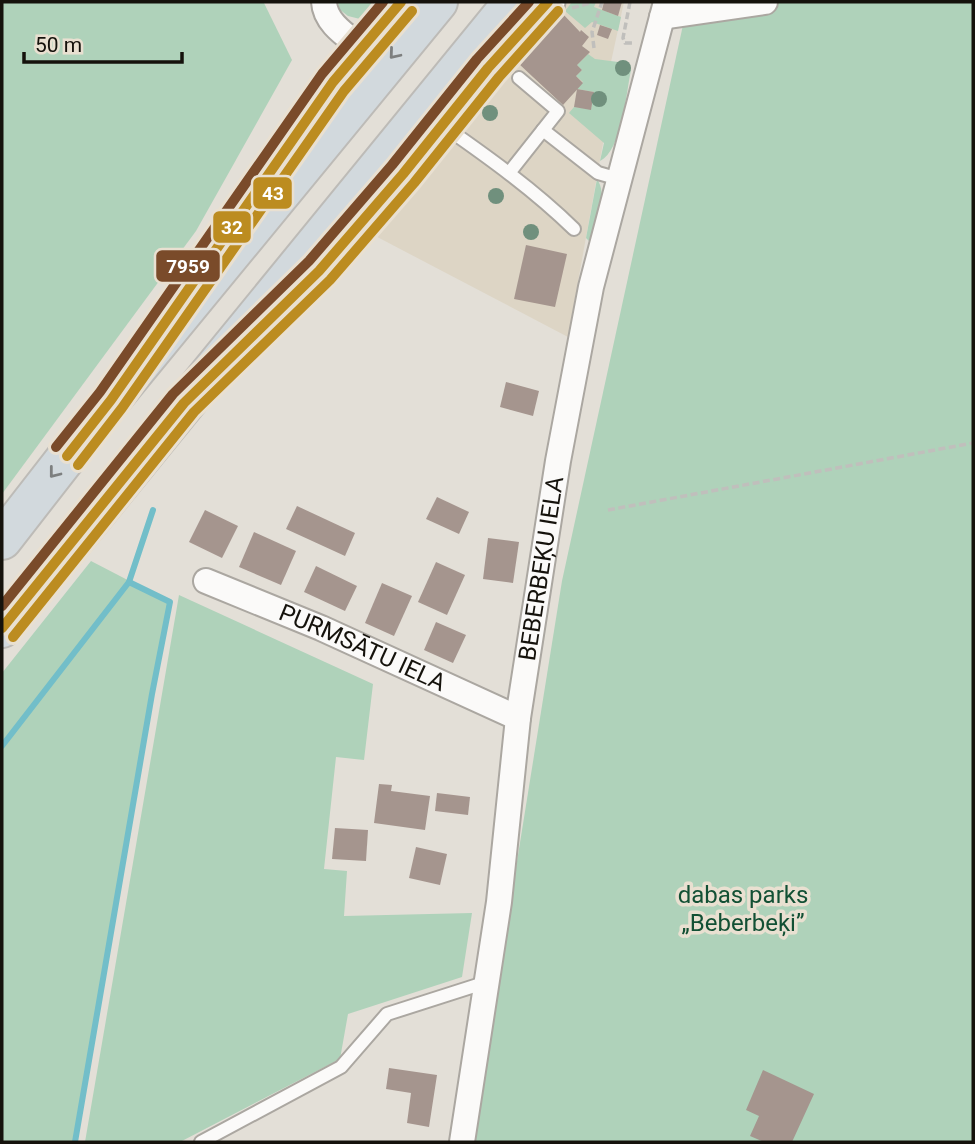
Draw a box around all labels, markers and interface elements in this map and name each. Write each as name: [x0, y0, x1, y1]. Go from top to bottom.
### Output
scale bar: [24, 21, 182, 65]
text: 50 m: [35, 33, 82, 57]
one-way arrow: [390, 45, 402, 58]
line badge: 43: [252, 176, 293, 210]
text: 43: [262, 182, 284, 205]
line badge: 32: [212, 210, 252, 244]
text: 32: [221, 216, 243, 239]
line badge: 7959: [155, 249, 221, 283]
text: 7959: [166, 255, 210, 278]
one-way arrow: [49, 465, 62, 478]
street label: BEBERBEĶU IELA: [513, 474, 569, 663]
street label: PURMSĀTU IELA: [275, 598, 450, 697]
park label: dabas parks „Beberbeķi”: [678, 881, 808, 937]

